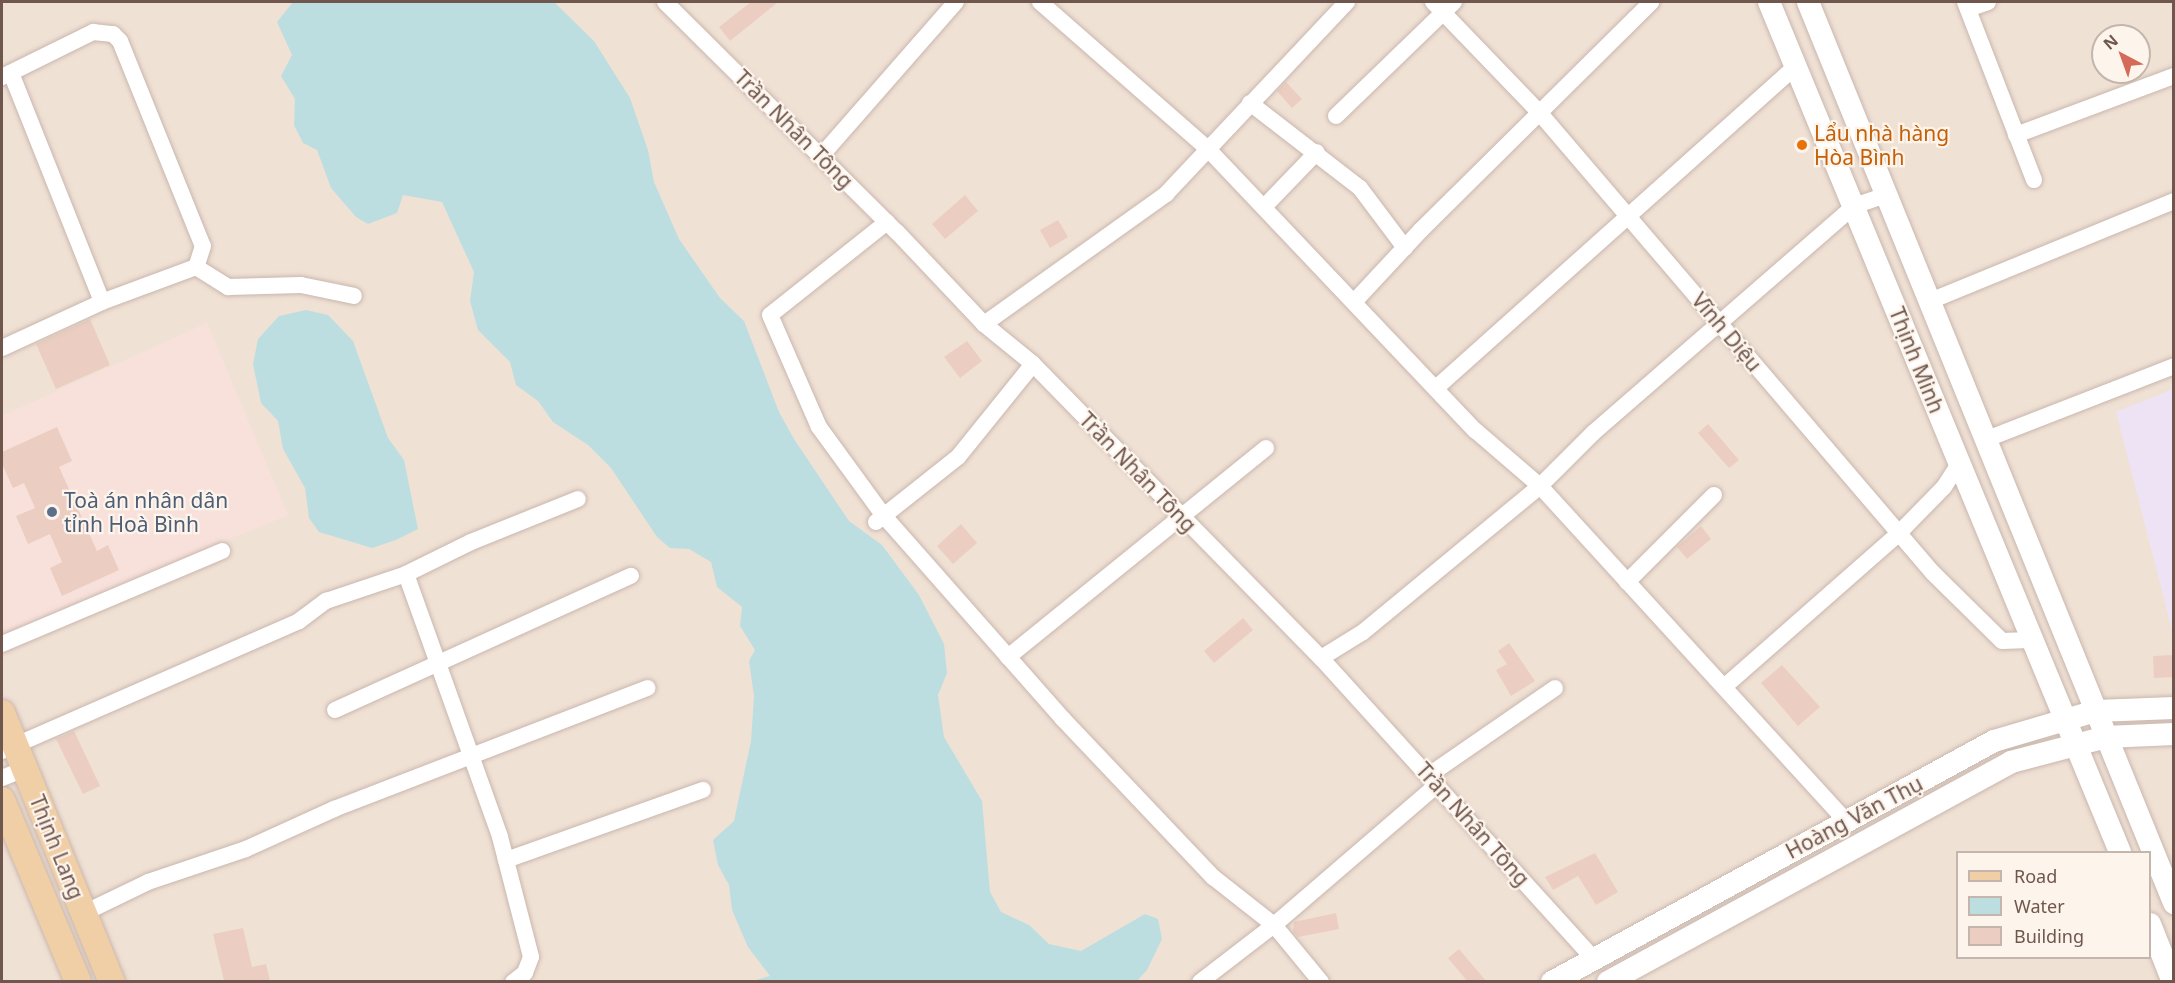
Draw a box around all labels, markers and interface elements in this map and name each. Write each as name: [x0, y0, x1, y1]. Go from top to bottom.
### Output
north arrow: [2091, 24, 2151, 84]
text: N: [2098, 29, 2123, 55]
street label: Trần Nhân Tông: [730, 65, 858, 193]
place label: Lẩu nhà hàng Hòa Bình: [1814, 120, 1949, 170]
marker: Lẩu nhà hàng Hòa Bình: [1795, 138, 1809, 152]
street label: Vĩnh Diệu: [1687, 288, 1767, 376]
street label: Thịnh Minh: [1884, 303, 1950, 417]
street label: Trần Nhân Tông: [1074, 407, 1202, 537]
place label: Toà án nhân dân tỉnh Hoà Bình: [64, 487, 228, 537]
marker: Toà án nhân dân tỉnh Hoà Bình: [45, 505, 59, 519]
street label: Trần Nhân Tông: [1411, 757, 1535, 891]
street label: Hoàng Văn Thụ: [1781, 770, 1927, 864]
street label: Thịnh Lang: [25, 791, 89, 903]
legend: [1956, 851, 2151, 959]
text: Road: [2014, 864, 2057, 888]
text: Water: [2014, 894, 2065, 918]
text: Building: [2014, 924, 2084, 948]

